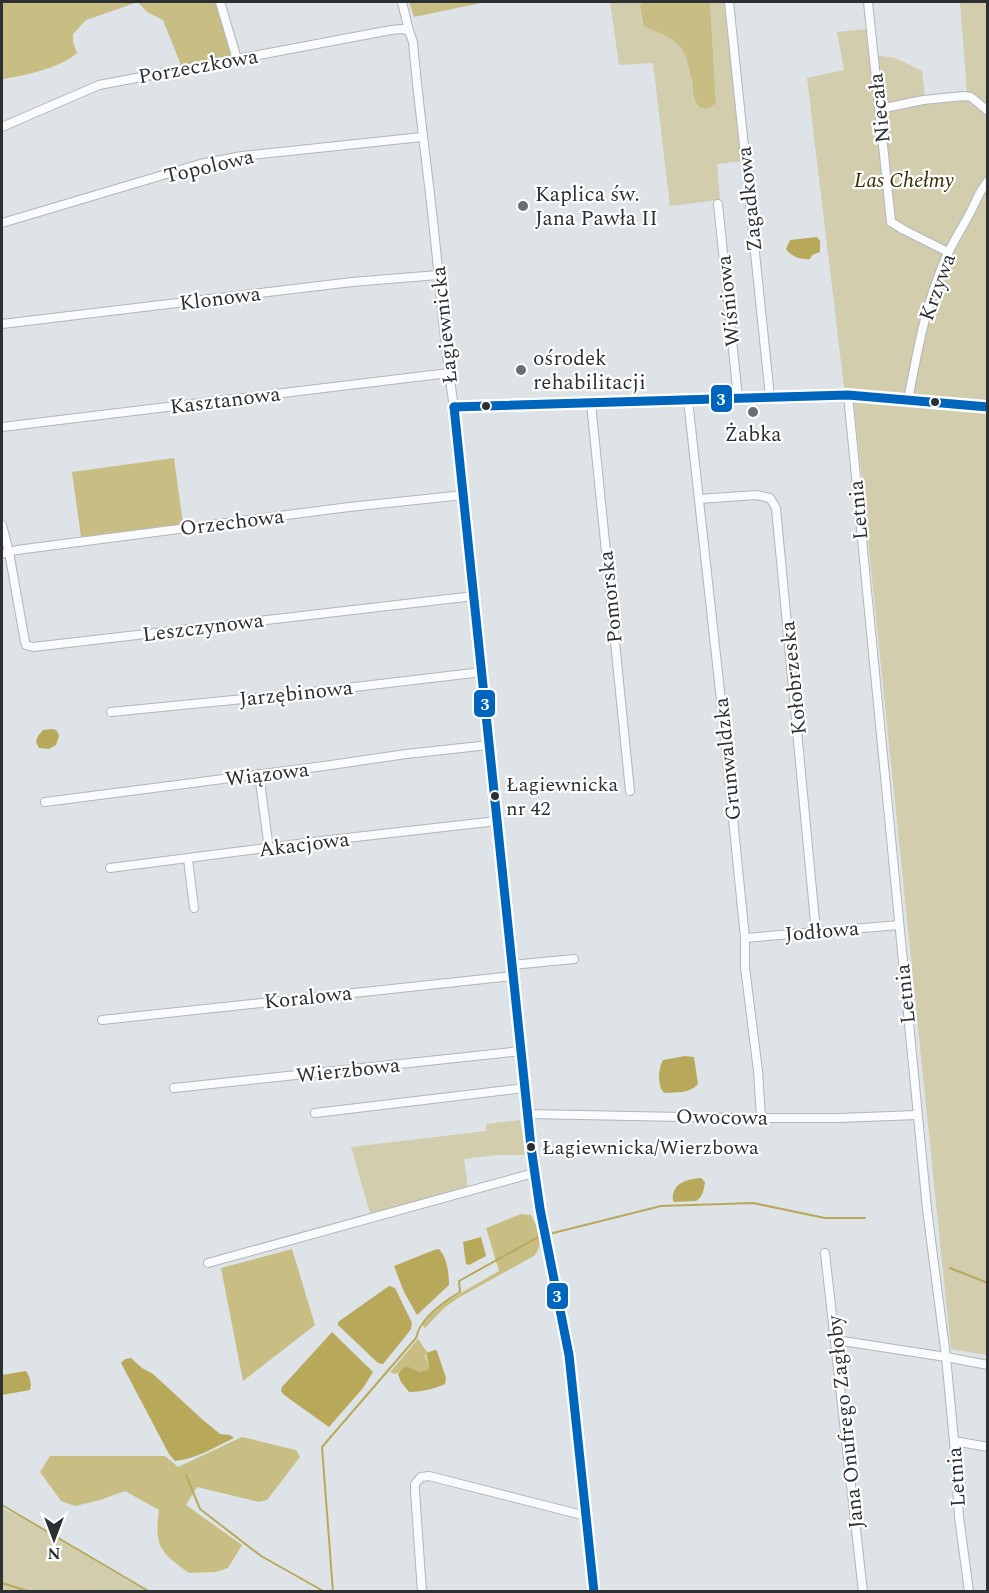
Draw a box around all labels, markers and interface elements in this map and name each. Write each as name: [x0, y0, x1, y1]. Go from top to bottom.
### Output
street label: Porzeczkowa: [136, 41, 261, 93]
street label: Niecała: [860, 71, 900, 144]
street label: Topolowa: [161, 141, 258, 193]
street label: Zagadkowa: [728, 144, 771, 253]
park label: Las Chełmy: [854, 165, 955, 197]
place label: Kaplica św. Jana Pawła II: [535, 179, 658, 235]
marker: Kaplica św. Jana Pawła II: [516, 199, 530, 213]
street label: Krzywa: [911, 248, 965, 326]
street label: Wiśniowa: [708, 253, 750, 348]
street label: Łagiewnicka: [423, 264, 467, 385]
street label: Klonowa: [178, 278, 263, 320]
place label: ośrodek rehabilitacji: [533, 343, 646, 399]
marker: ośrodek rehabilitacji: [514, 363, 528, 377]
street label: Kasztanowa: [168, 378, 283, 424]
line badge: 3: [710, 384, 733, 413]
text: 3: [717, 388, 726, 412]
unlabelled marker: [929, 396, 941, 408]
unlabelled marker: [480, 400, 492, 412]
marker: Żabka: [746, 405, 760, 419]
place label: Żabka: [724, 419, 782, 451]
street label: Letnia: [840, 478, 878, 541]
street label: Orzechowa: [178, 501, 287, 545]
street label: Pomorska: [590, 548, 632, 645]
street label: Leszczynowa: [141, 605, 266, 651]
street label: Kołobrzeska: [772, 619, 816, 736]
street label: Jarzębinowa: [238, 672, 355, 716]
line badge: 3: [473, 689, 496, 718]
text: 3: [481, 693, 490, 717]
street label: Grunwaldzka: [706, 695, 750, 822]
street label: Wiązowa: [223, 754, 312, 796]
place label: Łagiewnicka nr 42: [506, 770, 618, 824]
marker: Łagiewnicka nr 42: [489, 790, 501, 802]
street label: Akacjowa: [257, 823, 352, 866]
street label: Jodłowa: [784, 913, 861, 951]
street label: Letnia: [887, 962, 925, 1025]
street label: Koralowa: [263, 977, 354, 1019]
street label: Wierzbowa: [294, 1050, 402, 1092]
street label: Owocowa: [676, 1101, 769, 1135]
place label: Łagiewnicka/Wierzbowa: [542, 1133, 759, 1163]
marker: Łagiewnicka/Wierzbowa: [525, 1141, 537, 1153]
line badge: 3: [546, 1282, 569, 1310]
text: 3: [553, 1285, 562, 1309]
street label: Jana Onufrego Zagłoby: [819, 1313, 873, 1530]
street label: Letnia: [939, 1445, 975, 1508]
north arrow: [24, 1509, 84, 1569]
text: N: [47, 1541, 61, 1565]

